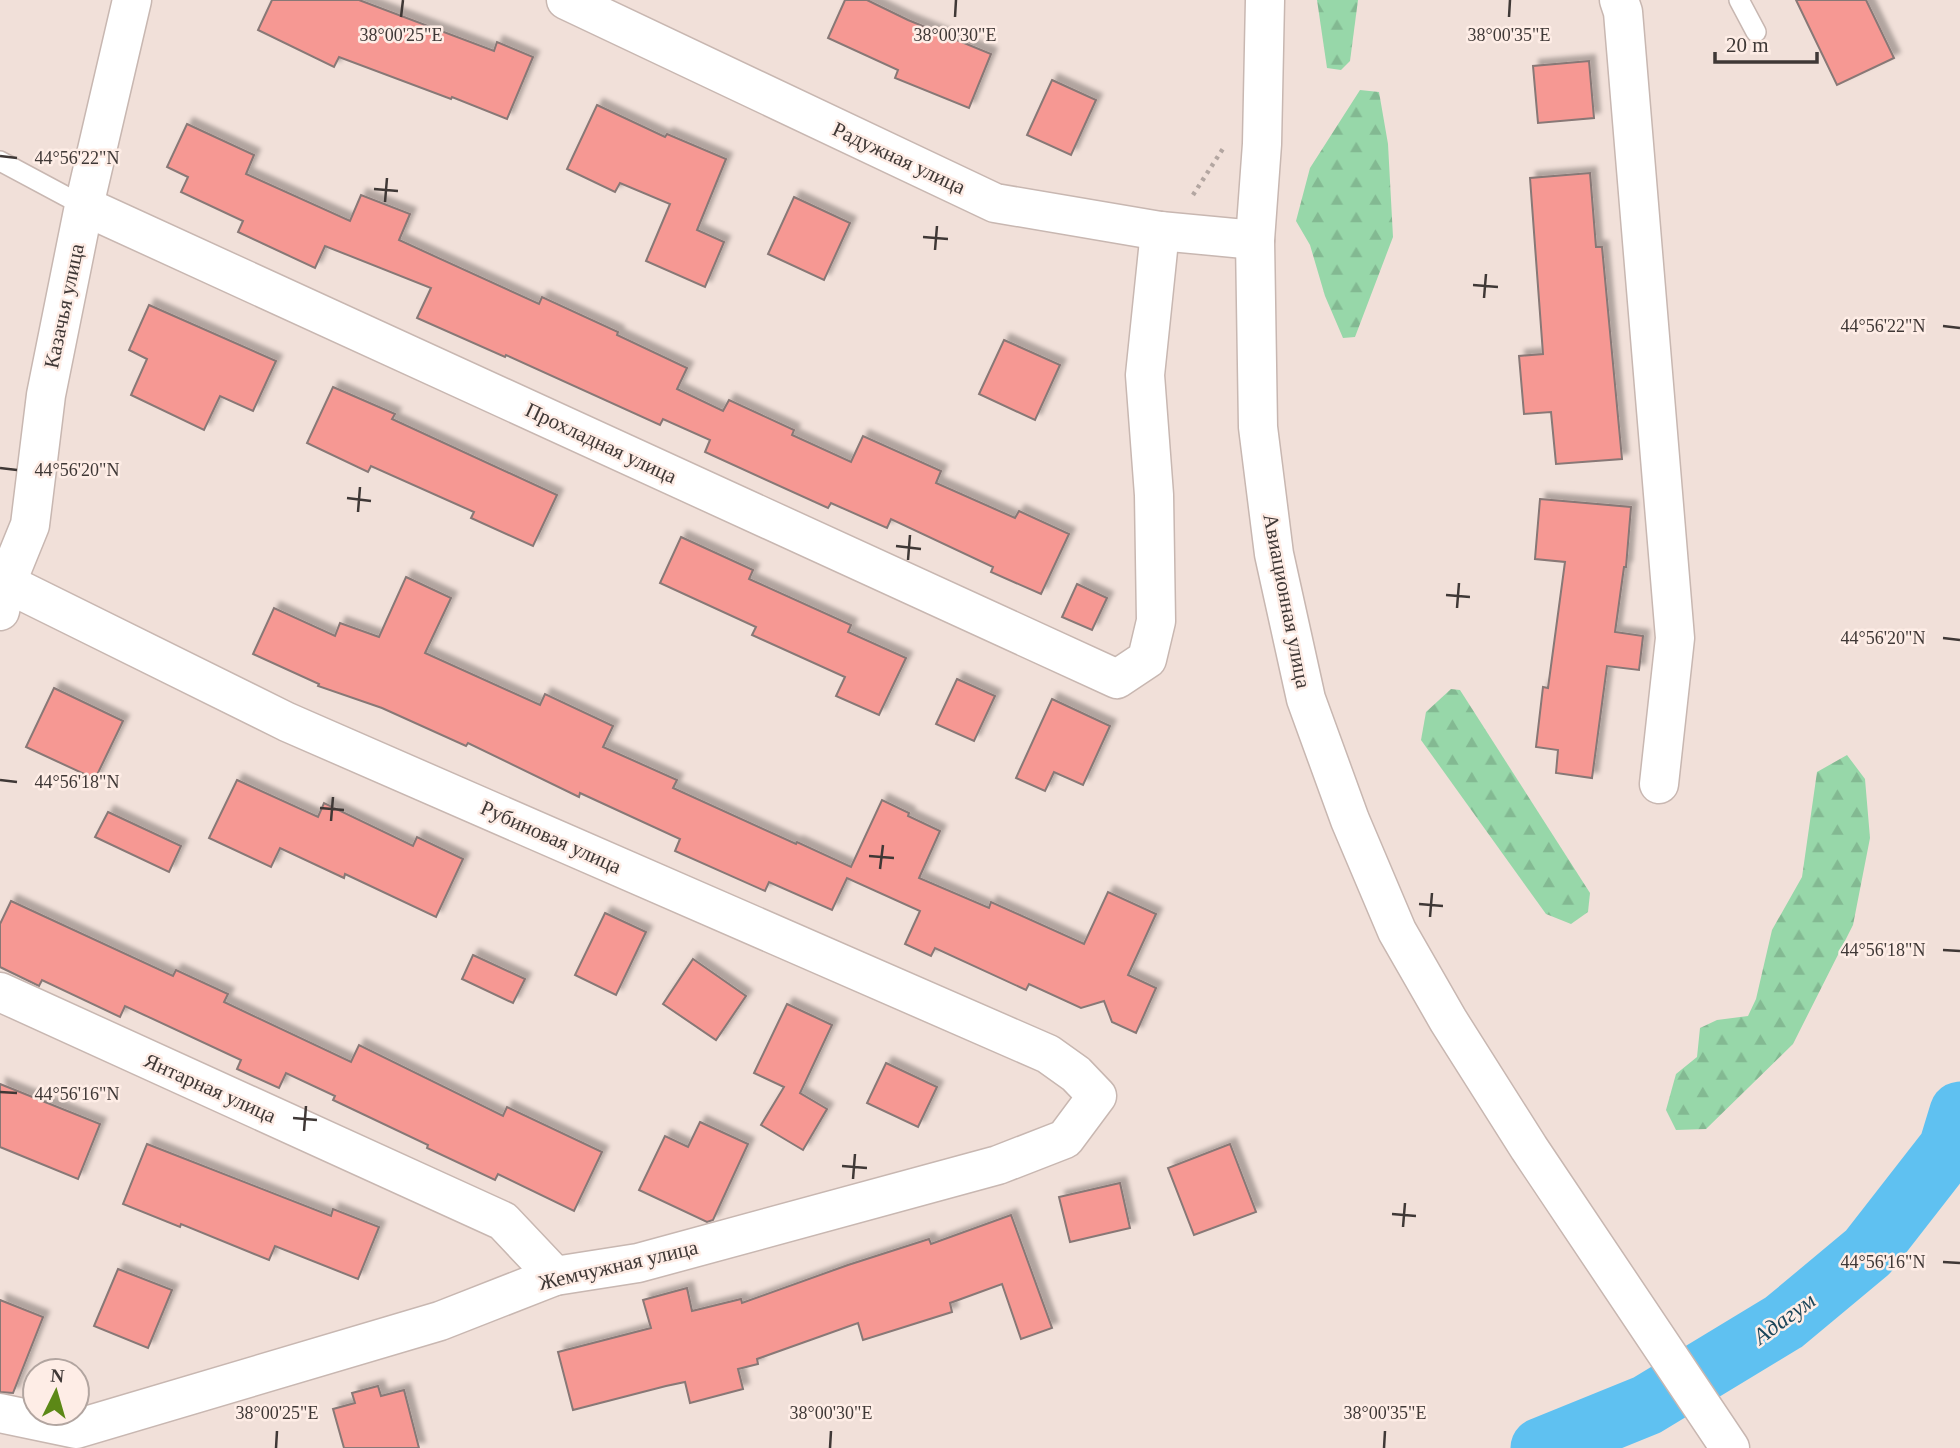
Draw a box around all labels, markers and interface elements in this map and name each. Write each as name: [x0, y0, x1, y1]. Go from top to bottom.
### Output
scale bar: [1715, 21, 1816, 65]
text: 38°00'25"E: [360, 25, 442, 45]
text: 38°00'30"E: [914, 25, 996, 45]
text: 38°00'35"E: [1468, 25, 1550, 45]
text: 20 m: [1726, 33, 1769, 57]
street label: Радужная улица: [829, 117, 970, 200]
text: 44°56'22"N: [35, 148, 119, 168]
street label: Казачья улица: [39, 241, 89, 370]
text: 44°56'22"N: [1841, 316, 1925, 336]
street label: Прохладная улица: [522, 397, 681, 489]
text: 44°56'20"N: [35, 460, 119, 480]
street label: Авиационная улица: [1258, 512, 1316, 691]
text: 44°56'20"N: [1841, 628, 1925, 648]
text: 44°56'18"N: [35, 772, 119, 792]
street label: Рубиновая улица: [477, 795, 626, 879]
text: 44°56'18"N: [1841, 940, 1925, 960]
street label: Янтарная улица: [140, 1048, 280, 1128]
text: 44°56'16"N: [35, 1084, 119, 1104]
street label: Жемчужная улица: [536, 1235, 701, 1295]
text: 44°56'16"N: [1841, 1252, 1925, 1272]
water label: Адагум: [1747, 1287, 1820, 1350]
north arrow: [21, 1357, 91, 1427]
text: N: [50, 1365, 65, 1387]
text: 38°00'25"E: [236, 1403, 318, 1423]
text: 38°00'30"E: [790, 1403, 872, 1423]
text: 38°00'35"E: [1344, 1403, 1426, 1423]

